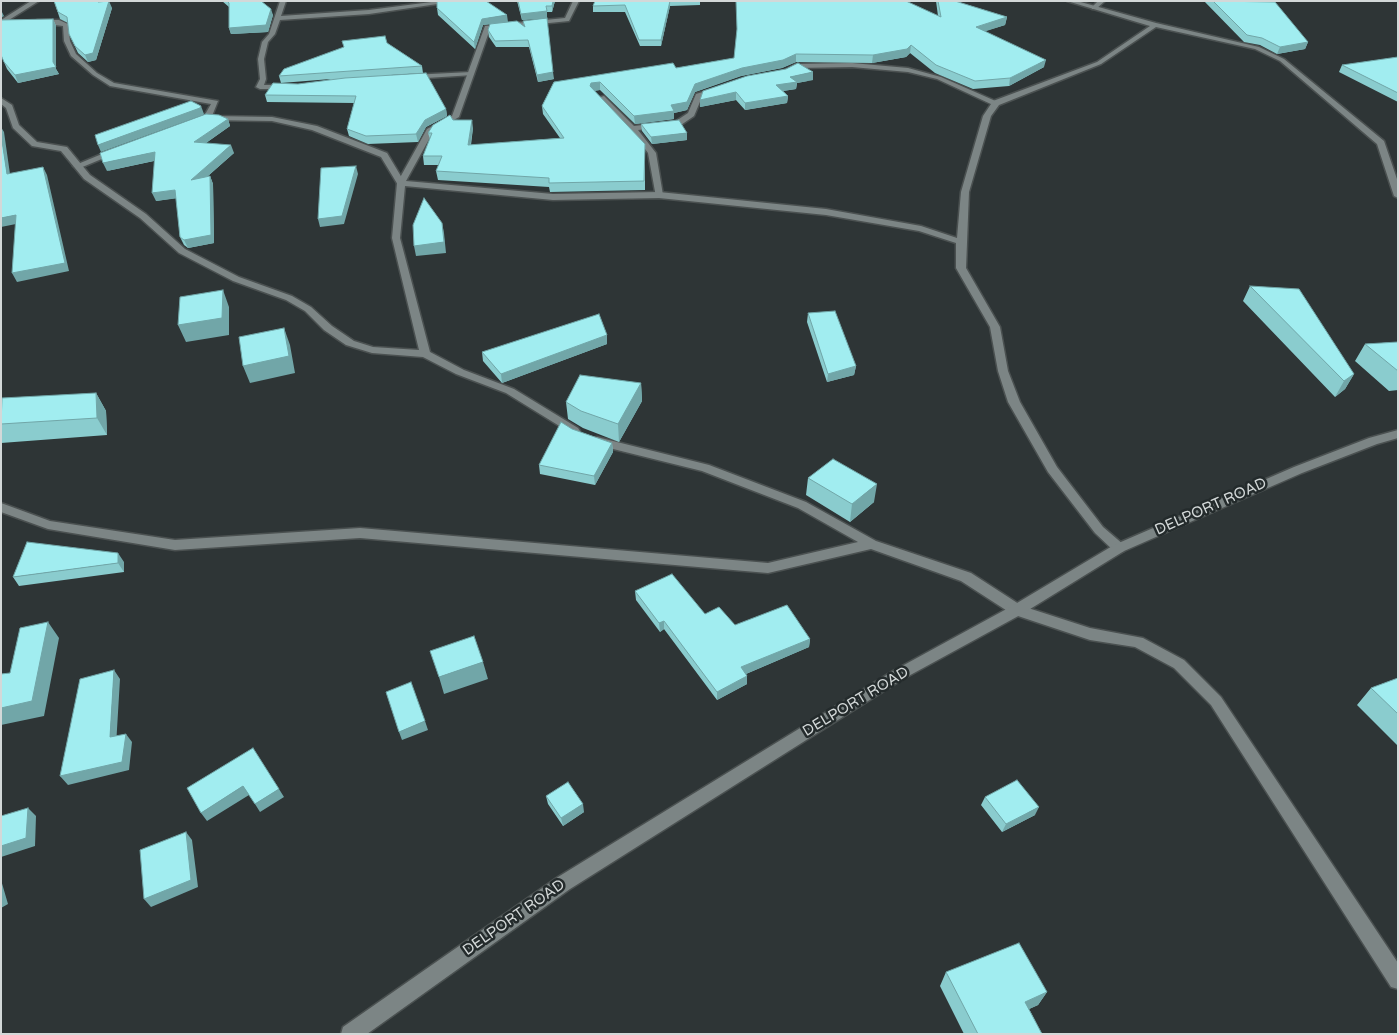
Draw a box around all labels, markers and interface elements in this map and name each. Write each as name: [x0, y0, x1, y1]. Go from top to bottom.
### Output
street label: DELPORT ROAD: [1152, 474, 1270, 540]
street label: DELPORT ROAD: [800, 663, 912, 741]
street label: DELPORT ROAD: [459, 876, 569, 960]

